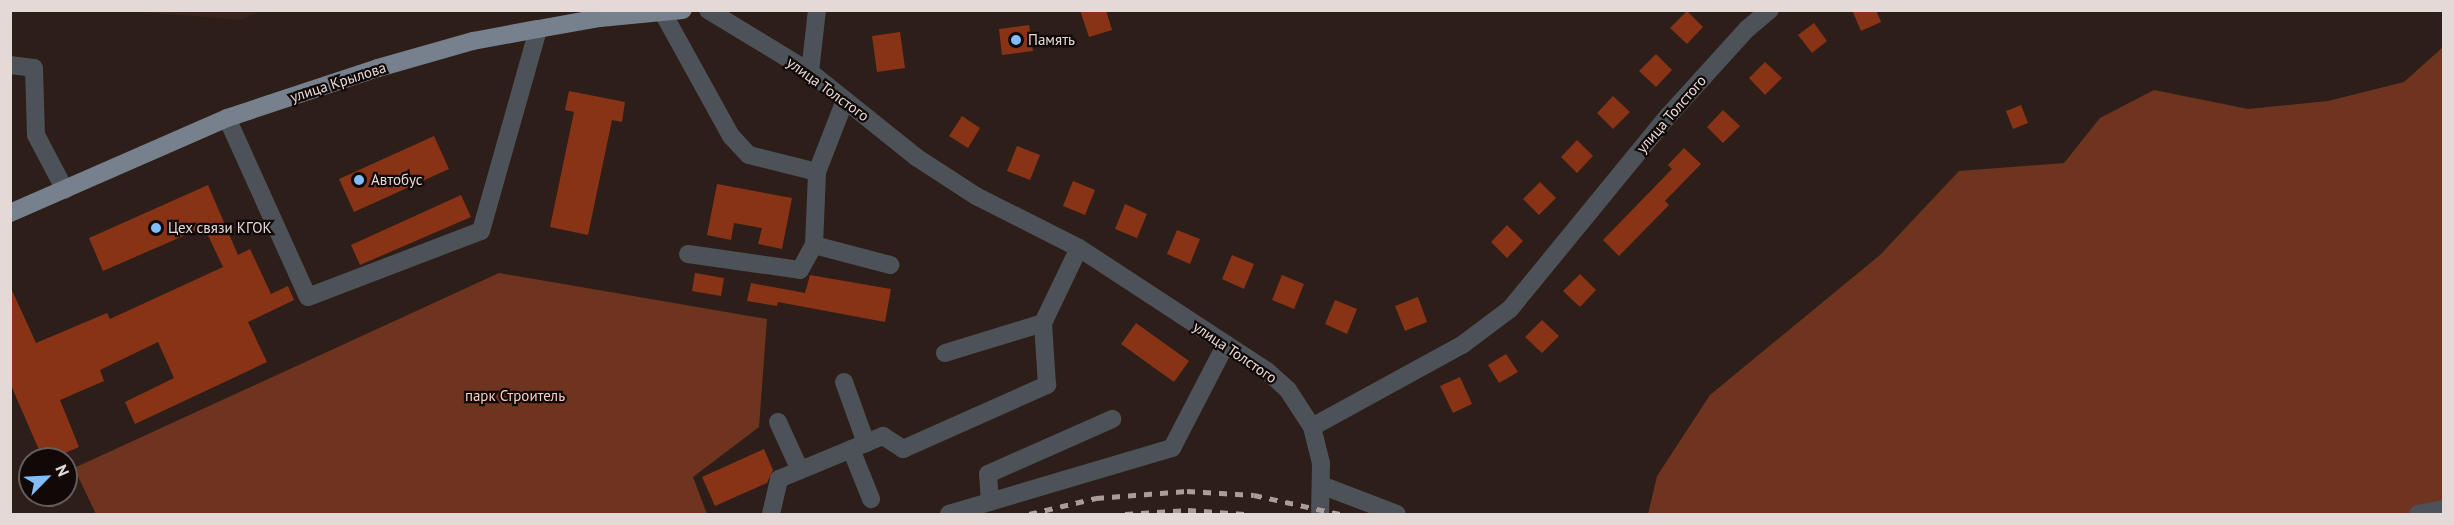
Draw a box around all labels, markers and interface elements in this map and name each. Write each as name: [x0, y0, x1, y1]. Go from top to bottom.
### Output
place label: Память: [1028, 31, 1075, 49]
marker: Память: [1009, 33, 1023, 47]
street label: улица Толстого: [783, 53, 873, 125]
street label: улица Крылова: [288, 58, 388, 106]
street label: улица Толстого: [1632, 71, 1710, 157]
place label: Автобус: [371, 171, 423, 189]
marker: Автобус: [352, 173, 366, 187]
place label: Цех связи КГОК: [168, 219, 272, 237]
marker: Цех связи КГОК: [149, 221, 163, 235]
street label: улица Толстого: [1189, 317, 1281, 387]
park label: парк Строитель: [465, 387, 565, 405]
north arrow: [18, 447, 78, 507]
text: N: [51, 462, 74, 479]

